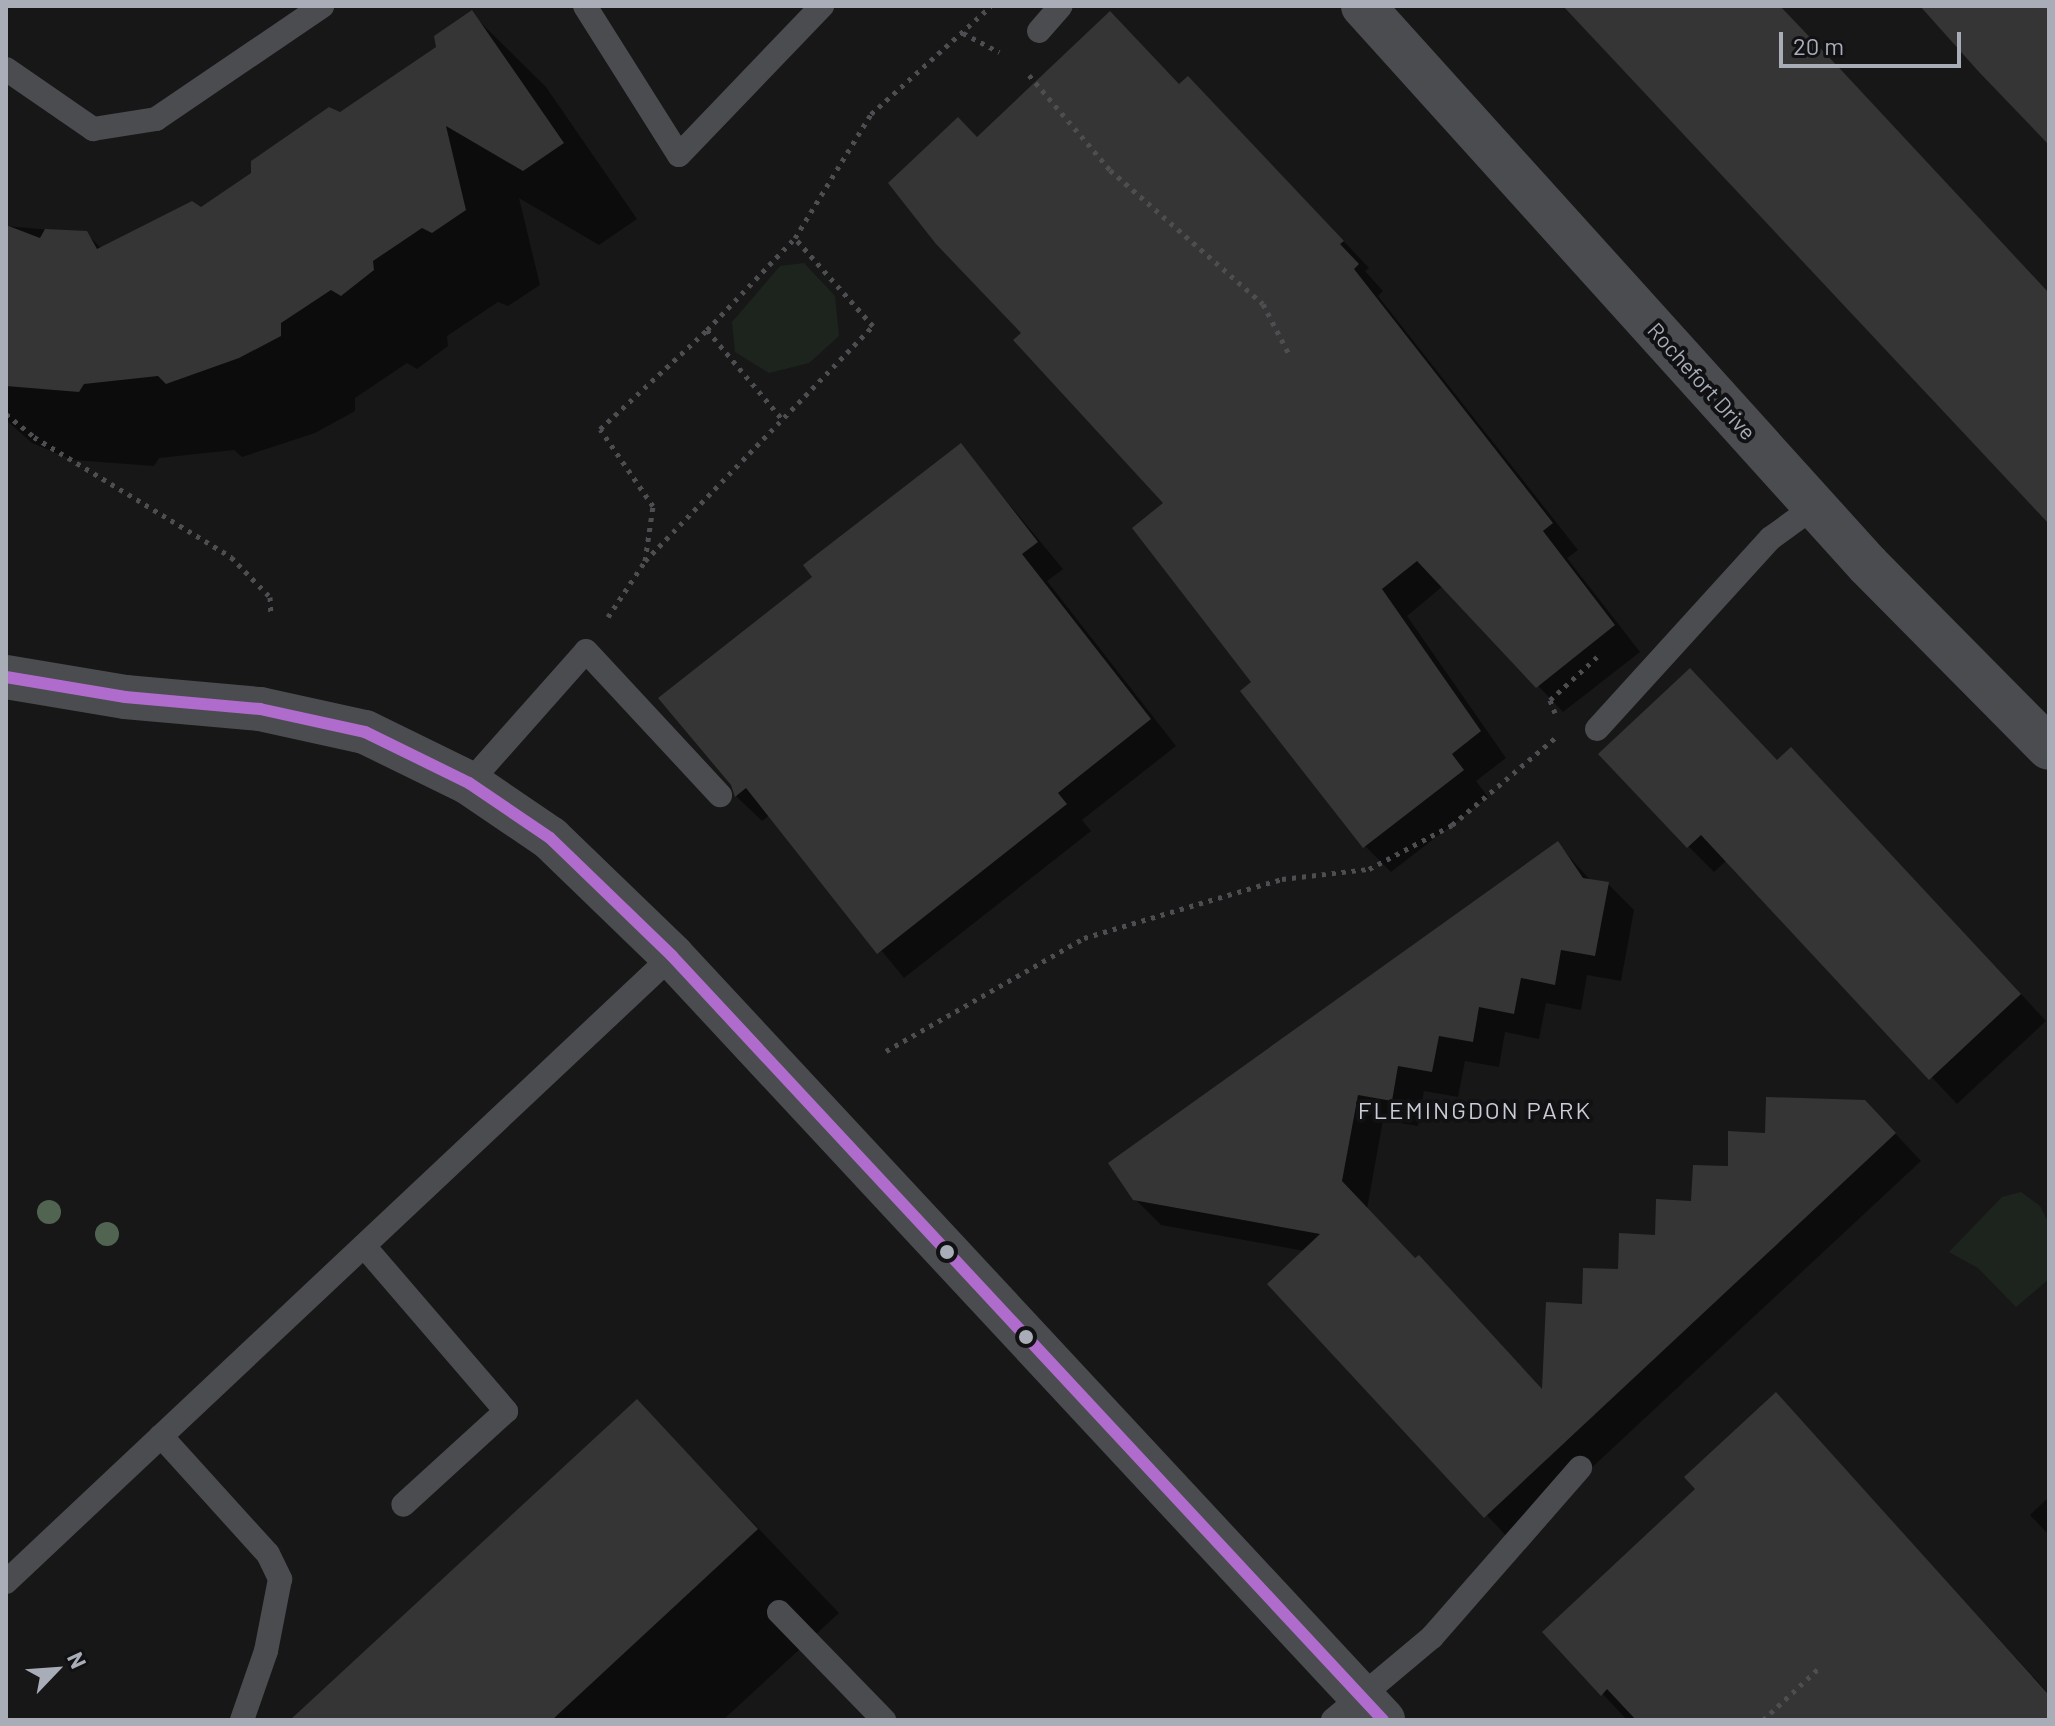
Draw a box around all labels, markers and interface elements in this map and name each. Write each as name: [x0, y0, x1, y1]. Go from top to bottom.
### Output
scale bar: [1783, 16, 1965, 66]
text: 20 m: [1793, 31, 1844, 60]
street label: Rochefort Drive: [1642, 317, 1762, 445]
district label: FLEMINGDON PARK: [1358, 1096, 1592, 1124]
unlabelled marker: [939, 1244, 955, 1260]
unlabelled marker: [1018, 1329, 1034, 1345]
north arrow: [16, 1630, 96, 1710]
text: N: [63, 1648, 93, 1672]

